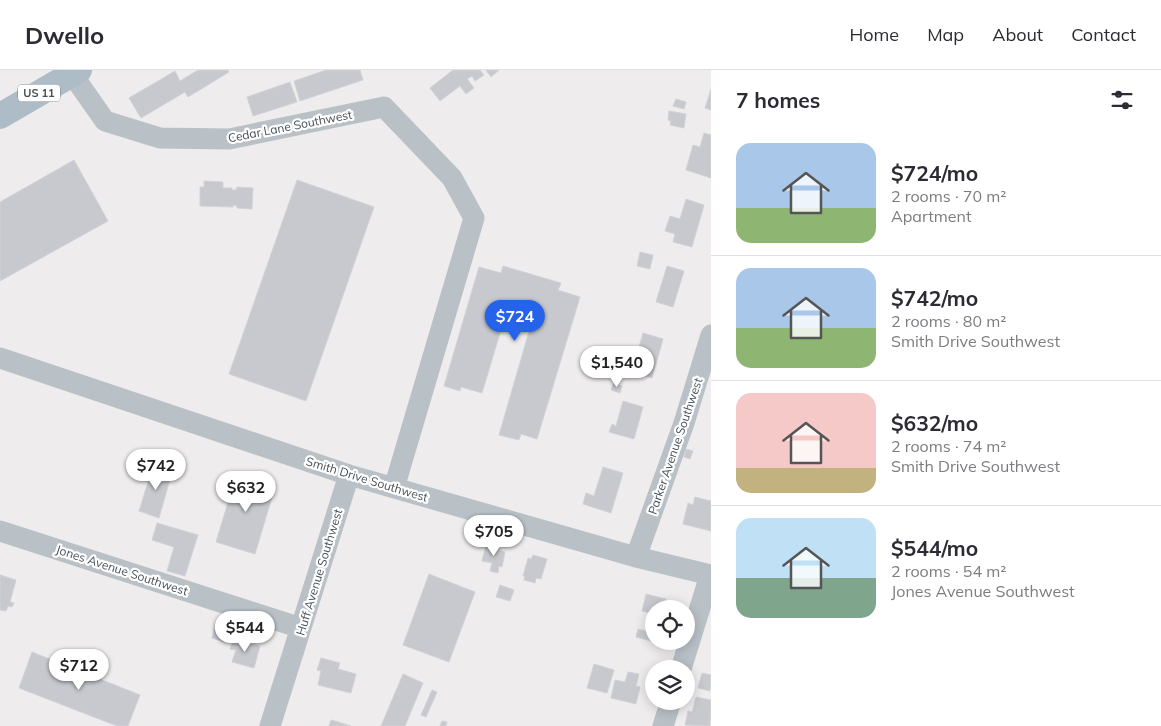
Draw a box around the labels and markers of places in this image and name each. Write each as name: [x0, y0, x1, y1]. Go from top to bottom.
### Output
pin: $724: [485, 300, 545, 342]
pin: $1,540: [576, 346, 658, 388]
pin: $742: [126, 448, 186, 491]
pin: $632: [216, 470, 276, 513]
pin: $705: [464, 514, 524, 557]
pin: $544: [215, 610, 275, 653]
pin: $712: [49, 648, 109, 691]

